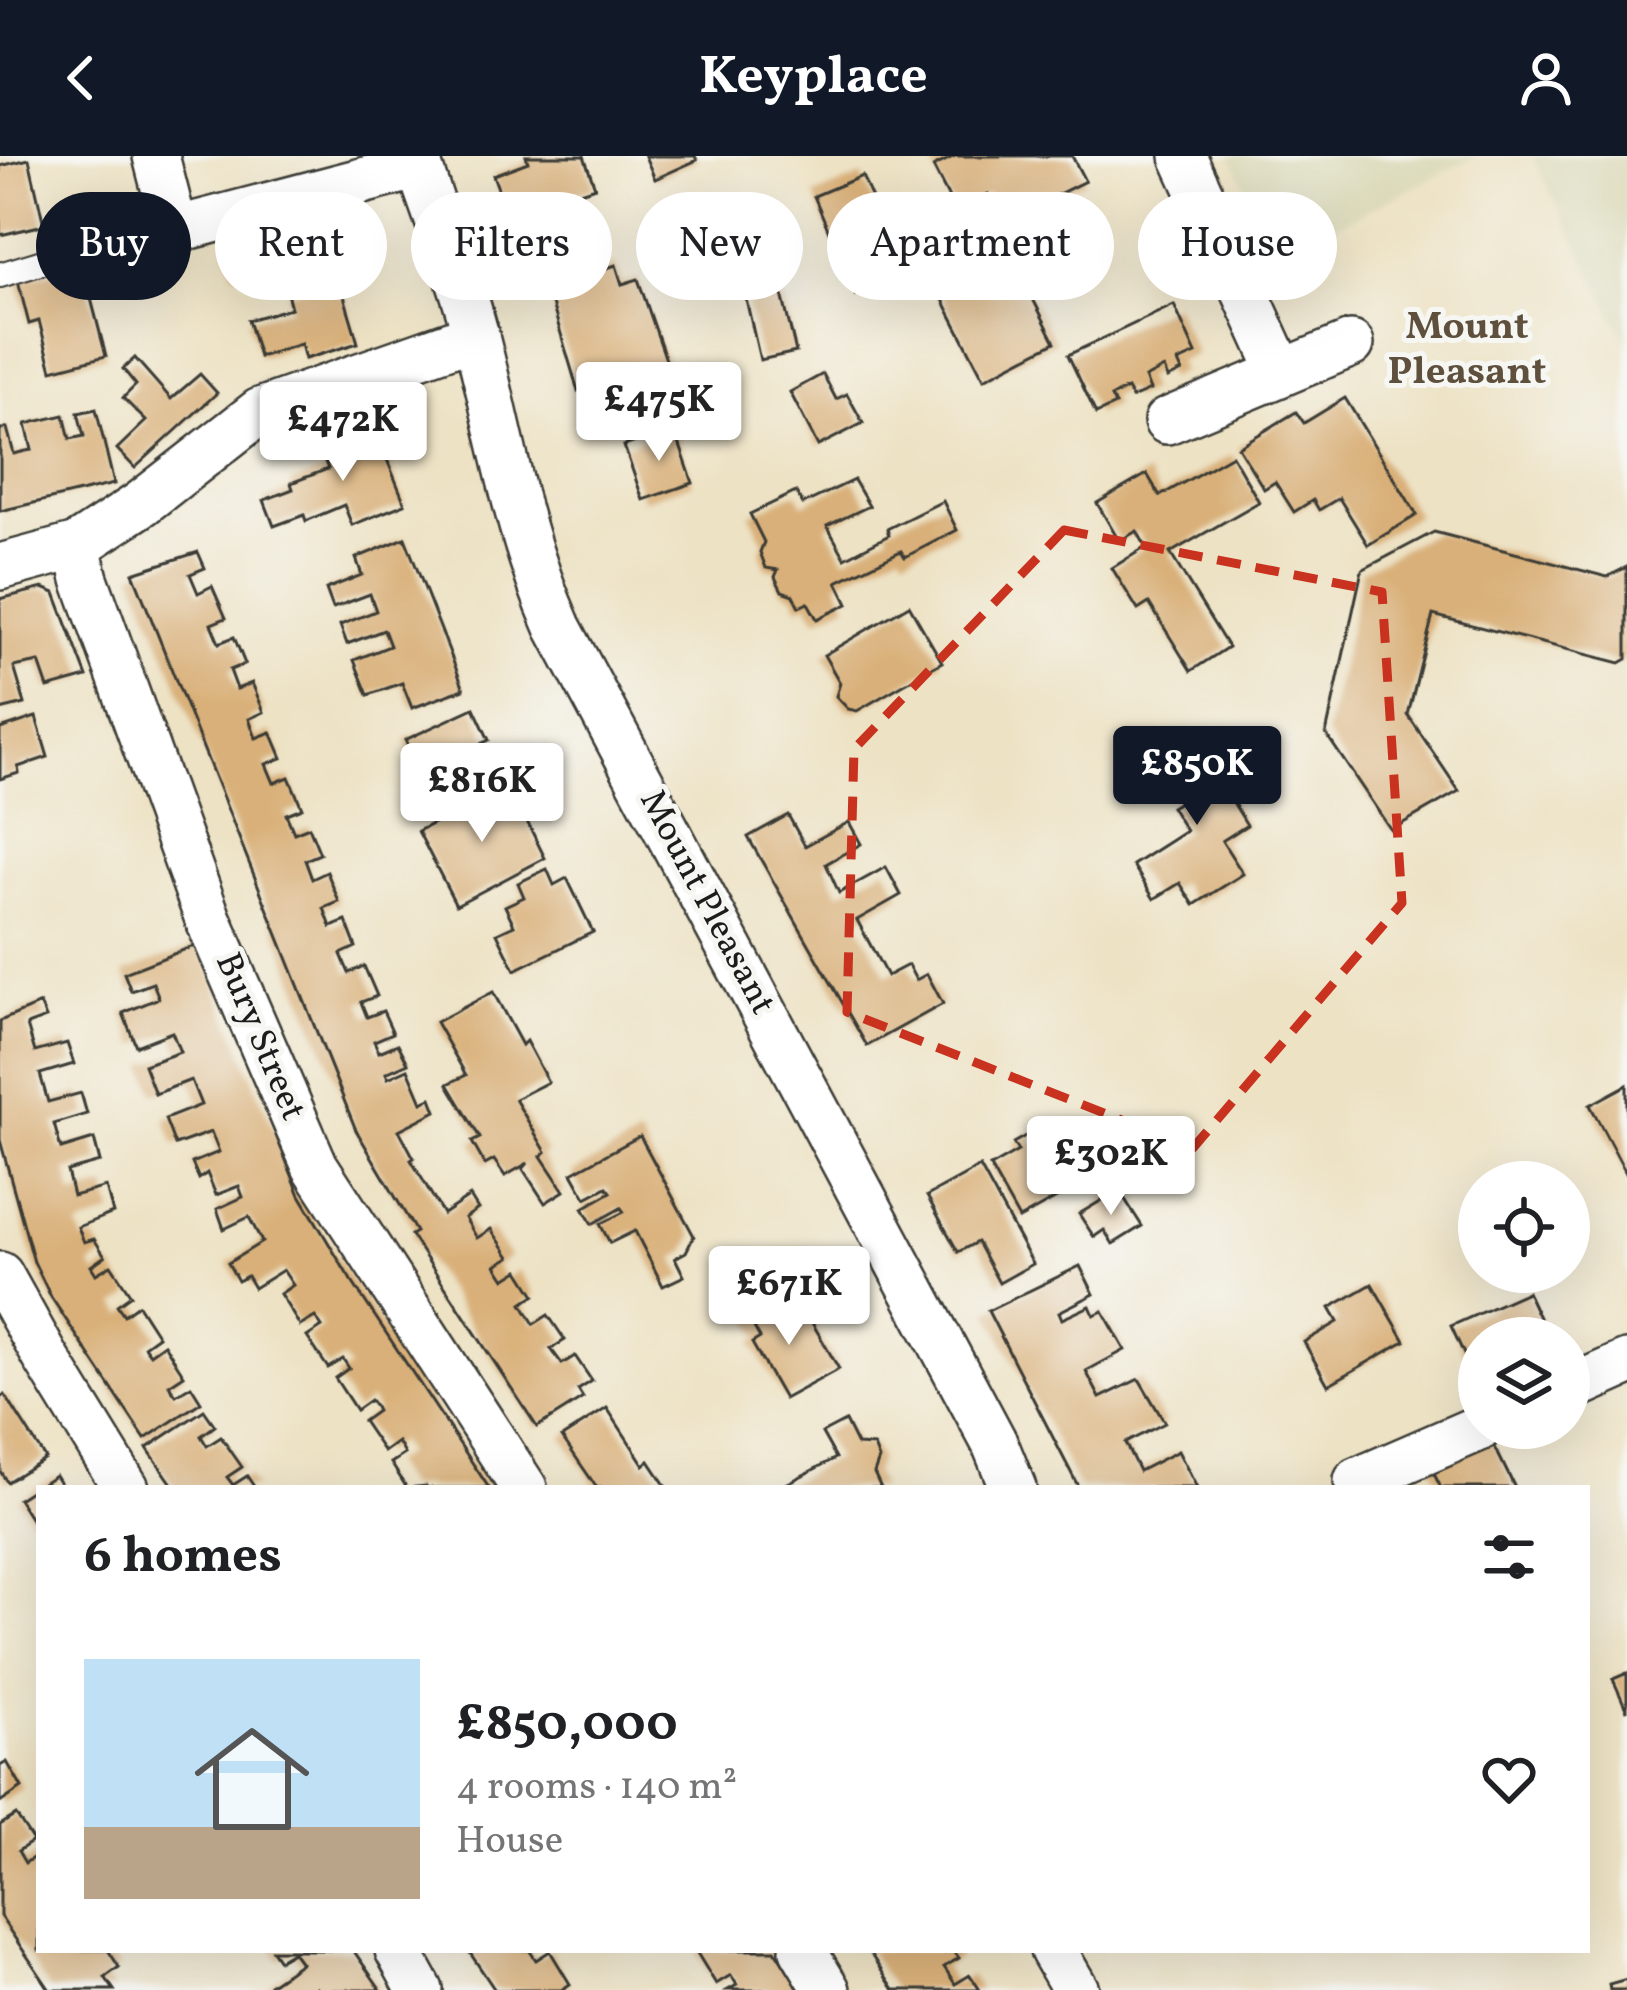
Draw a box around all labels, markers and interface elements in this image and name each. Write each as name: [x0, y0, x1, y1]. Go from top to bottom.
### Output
text: Keyplace: [699, 41, 928, 116]
icon: back: [48, 45, 114, 111]
icon: person: [1513, 45, 1579, 111]
chip: Buy: [36, 192, 191, 300]
chip: Rent: [215, 192, 387, 300]
chip: Filters: [411, 192, 612, 300]
chip: New: [636, 192, 803, 300]
chip: Apartment: [827, 192, 1114, 300]
chip: House: [1138, 192, 1337, 300]
district label: Mount Pleasant: [1388, 301, 1546, 400]
pin: £475K: [575, 362, 743, 464]
text: £475K: [603, 374, 715, 428]
pin: £472K: [259, 382, 427, 484]
text: £472K: [287, 394, 399, 448]
pin: £850K: [1113, 726, 1281, 828]
text: £850K: [1140, 738, 1254, 792]
pin: £816K: [398, 743, 566, 845]
text: £816K: [427, 755, 537, 809]
street label: Mount Pleasant: [626, 782, 786, 1024]
street label: Bury Street: [201, 945, 317, 1129]
pin: £302K: [1027, 1116, 1195, 1218]
text: £302K: [1054, 1128, 1168, 1182]
map controls: [1458, 1161, 1590, 1449]
button: locate: [1458, 1161, 1590, 1293]
pin: £671K: [705, 1246, 873, 1348]
text: £671K: [736, 1258, 842, 1312]
button: layers: [1458, 1317, 1590, 1449]
text: 6 homes: [84, 1522, 282, 1593]
icon: filters: [1476, 1524, 1542, 1590]
text: £850,000: [456, 1690, 678, 1761]
icon: home: [180, 1707, 324, 1851]
icon: heart: [1476, 1746, 1542, 1812]
text: 4 rooms · 140 m²: [456, 1761, 737, 1815]
text: House: [456, 1815, 563, 1869]

